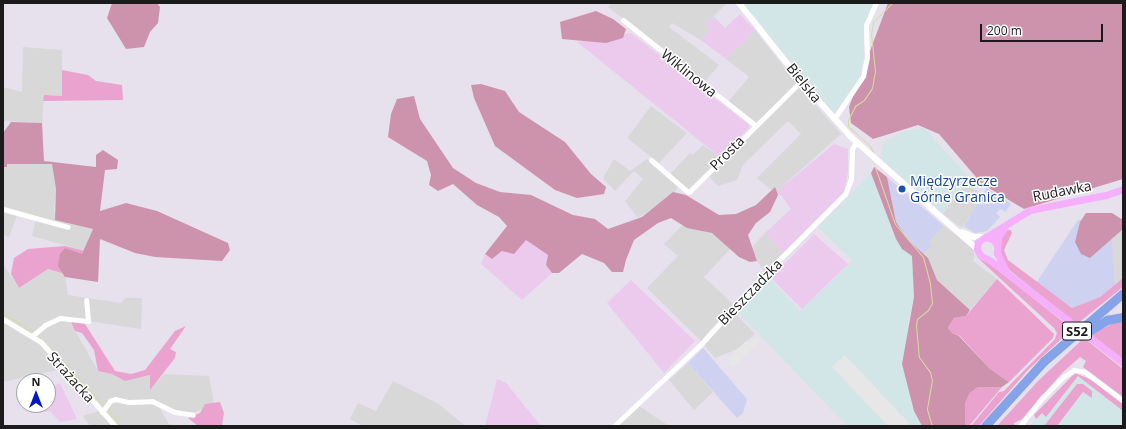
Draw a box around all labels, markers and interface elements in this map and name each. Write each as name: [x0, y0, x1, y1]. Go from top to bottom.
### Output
scale bar: [982, 16, 1105, 42]
text: 200 m: [987, 22, 1022, 39]
street label: Wiklinowa: [658, 46, 720, 100]
street label: Bielska: [783, 60, 825, 106]
street label: Prosta: [706, 132, 748, 174]
place label: Międzyrzecze Górne Granica: [910, 173, 1005, 206]
street label: Rudawka: [1031, 177, 1093, 205]
marker: Międzyrzecze Górne Granica: [897, 184, 907, 194]
street label: Bieszczadzka: [714, 256, 786, 328]
road number: S52: [1061, 320, 1093, 342]
street label: Strażacka: [44, 348, 98, 406]
north arrow: [16, 373, 56, 413]
text: N: [32, 374, 40, 389]

